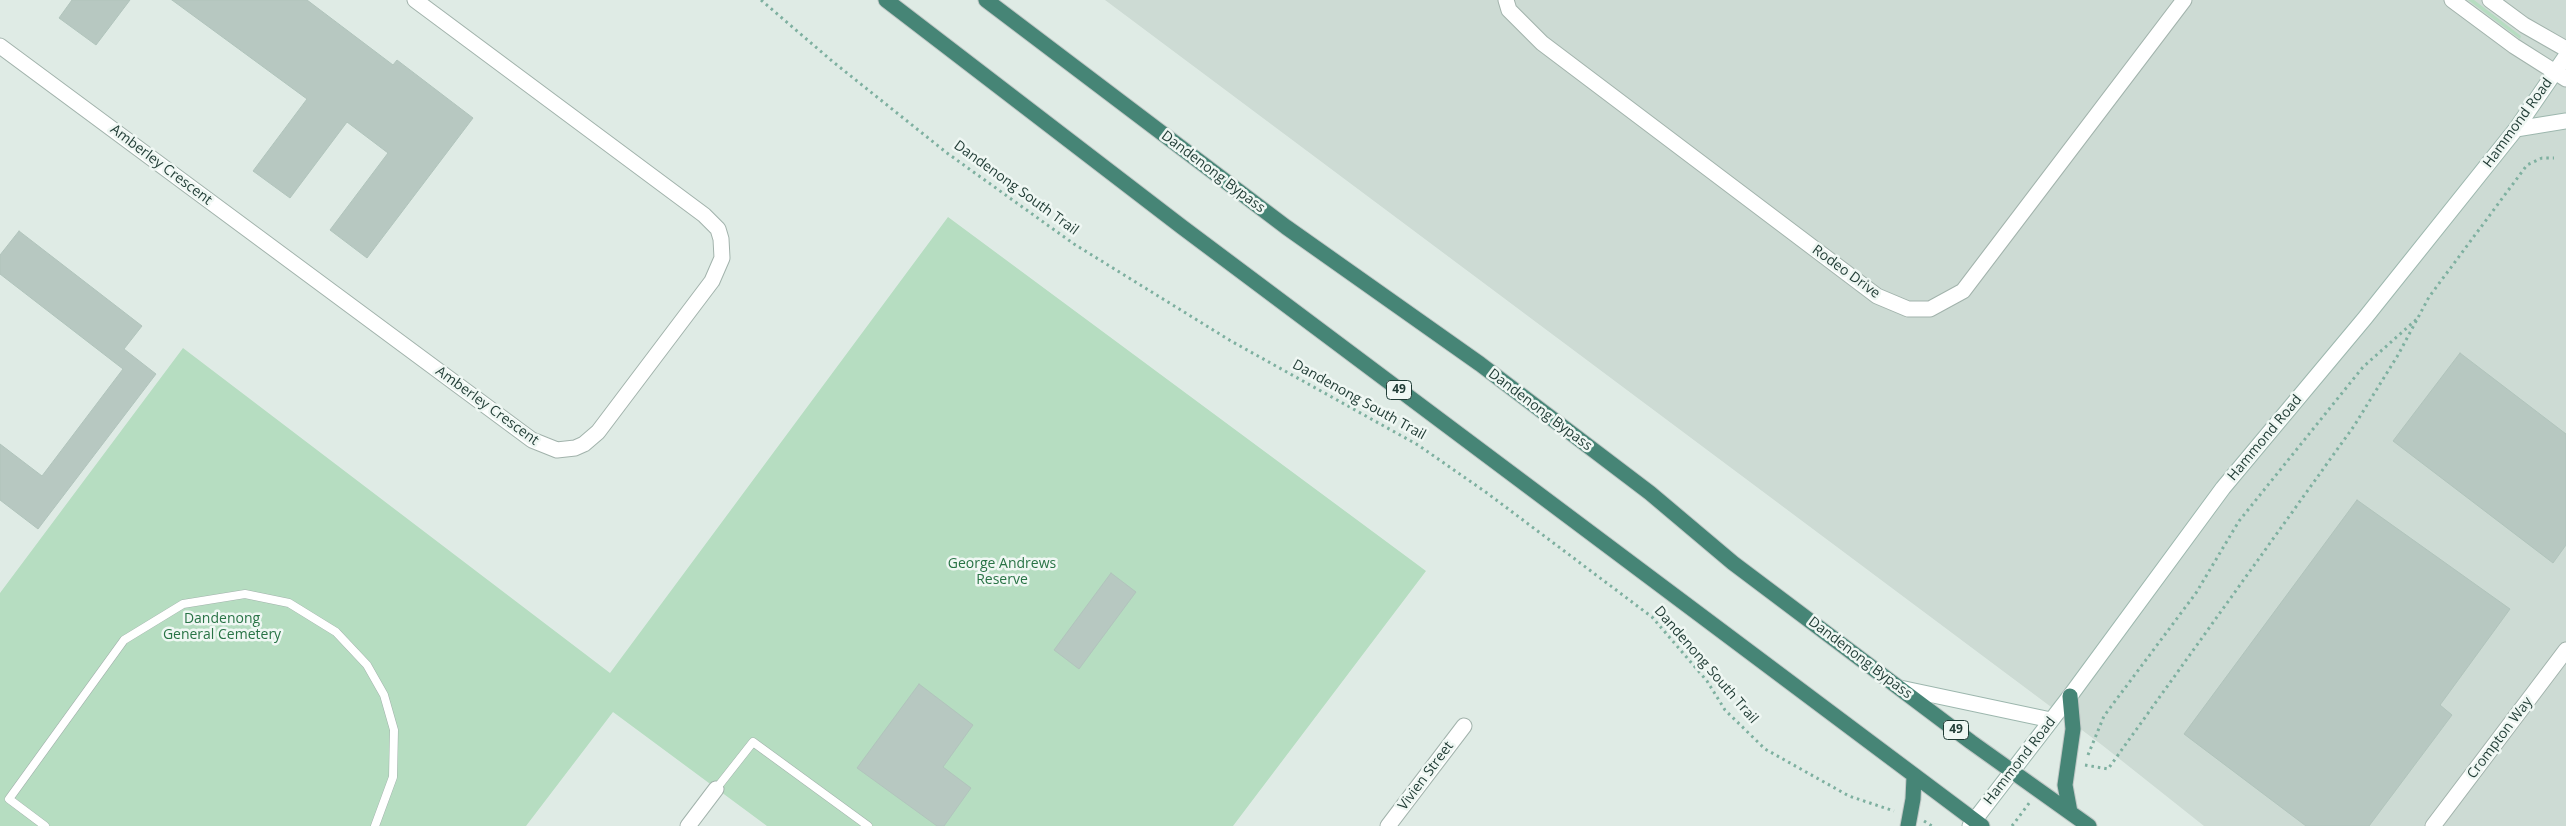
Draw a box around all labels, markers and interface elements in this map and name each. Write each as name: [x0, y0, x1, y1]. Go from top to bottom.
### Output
street label: Hammond Road: [2480, 75, 2556, 171]
street label: Amberley Crescent: [107, 121, 215, 209]
street label: Dandenong Bypass: [1158, 128, 1268, 216]
street label: Dandenong South Trail: [950, 137, 1082, 239]
street label: Rodeo Drive: [1809, 242, 1883, 302]
street label: Dandenong South Trail: [1289, 356, 1429, 444]
street label: Amberley Crescent: [432, 363, 542, 449]
street label: Dandenong Bypass: [1485, 366, 1595, 454]
road number: 49: [1386, 380, 1412, 400]
street label: Hammond Road: [2224, 392, 2306, 484]
park label: George Andrews Reserve: [948, 556, 1056, 588]
street label: Dandenong South Trail: [1650, 603, 1762, 727]
park label: Dandenong General Cemetery: [163, 611, 281, 644]
street label: Dandenong Bypass: [1805, 614, 1915, 702]
street label: Crompton Way: [2464, 694, 2536, 782]
street label: Hammond Road: [1981, 714, 2059, 808]
road number: 49: [1944, 720, 1968, 740]
street label: Vivien Street: [1395, 738, 1457, 814]

